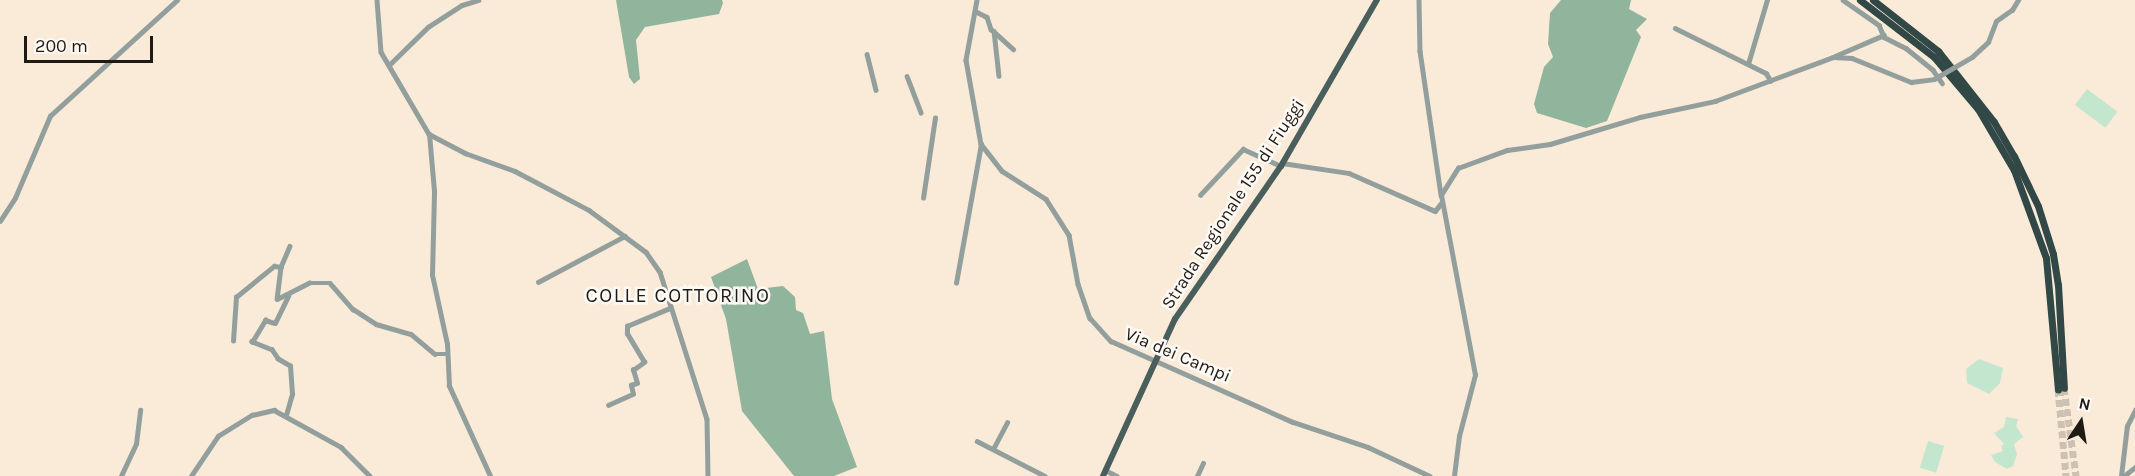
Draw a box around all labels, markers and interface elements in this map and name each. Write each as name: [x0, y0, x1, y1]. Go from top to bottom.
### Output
scale bar: [27, 24, 156, 62]
text: 200 m: [35, 35, 88, 57]
street label: Strada Regionale 155 di Fiuggi: [1157, 95, 1309, 313]
district label: COLLE COTTORINO: [586, 283, 770, 307]
street label: Via dei Campi: [1122, 323, 1234, 387]
north arrow: [2051, 392, 2111, 452]
text: N: [2077, 393, 2092, 414]

